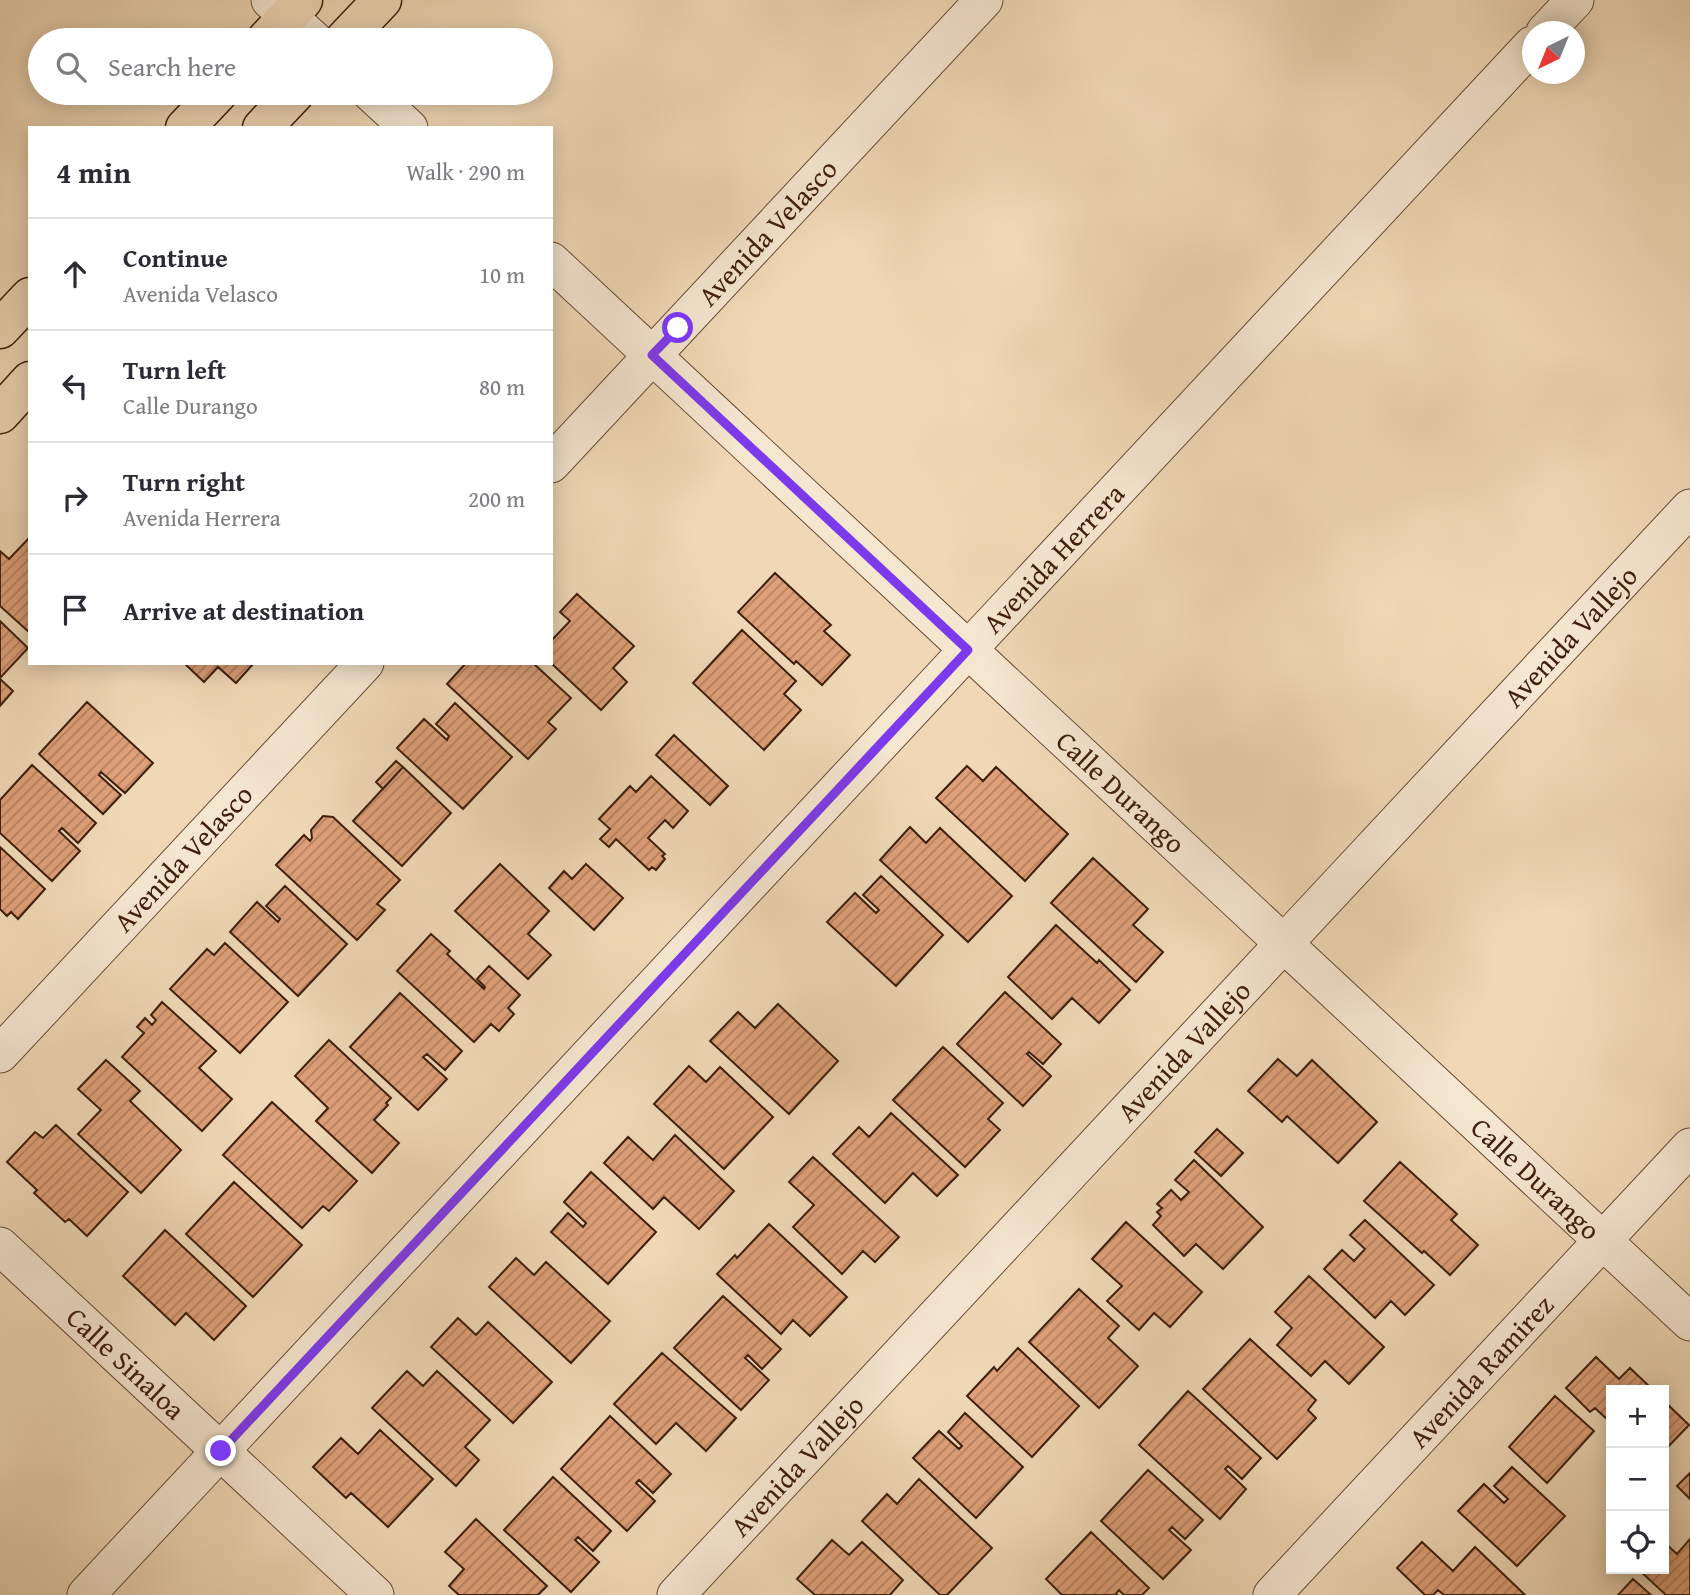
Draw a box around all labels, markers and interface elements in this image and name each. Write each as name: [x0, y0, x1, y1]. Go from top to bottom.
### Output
north arrow: [1522, 21, 1585, 84]
search box: [28, 28, 553, 105]
text: Search here: [108, 47, 236, 86]
icon: search: [52, 48, 90, 86]
street label: Avenida Velasco: [688, 149, 846, 315]
text: 4 min: [56, 150, 131, 194]
text: Walk · 290 m: [406, 155, 525, 188]
text: Continue: [123, 238, 228, 277]
icon: ahead: [56, 255, 94, 293]
text: 10 m: [479, 258, 525, 291]
text: Avenida Velasco: [123, 277, 278, 310]
route start: [662, 312, 693, 343]
text: Turn left: [123, 350, 226, 389]
icon: left: [56, 367, 94, 405]
text: 80 m: [479, 370, 525, 403]
text: Calle Durango: [123, 389, 258, 422]
text: Turn right: [123, 462, 245, 501]
street label: Avenida Herrera: [972, 473, 1134, 642]
icon: right: [56, 479, 94, 517]
text: 200 m: [468, 482, 525, 515]
text: Avenida Herrera: [123, 501, 281, 534]
street label: Avenida Vallejo: [1493, 556, 1647, 716]
icon: arrive: [56, 591, 94, 629]
text: Arrive at destination: [123, 591, 364, 630]
street label: Calle Durango: [1047, 721, 1195, 863]
street label: Avenida Velasco: [103, 775, 262, 941]
street label: Avenida Vallejo: [1107, 971, 1260, 1131]
street label: Calle Durango: [1462, 1107, 1610, 1249]
street label: Avenida Ramirez: [1398, 1285, 1562, 1457]
street label: Calle Sinaloa: [58, 1297, 195, 1429]
street label: Avenida Vallejo: [720, 1385, 873, 1545]
map controls: [1606, 1385, 1669, 1574]
button: +: [1606, 1385, 1669, 1448]
route end: [205, 1435, 236, 1466]
button: −: [1606, 1448, 1669, 1511]
button: locate: [1606, 1511, 1669, 1574]

